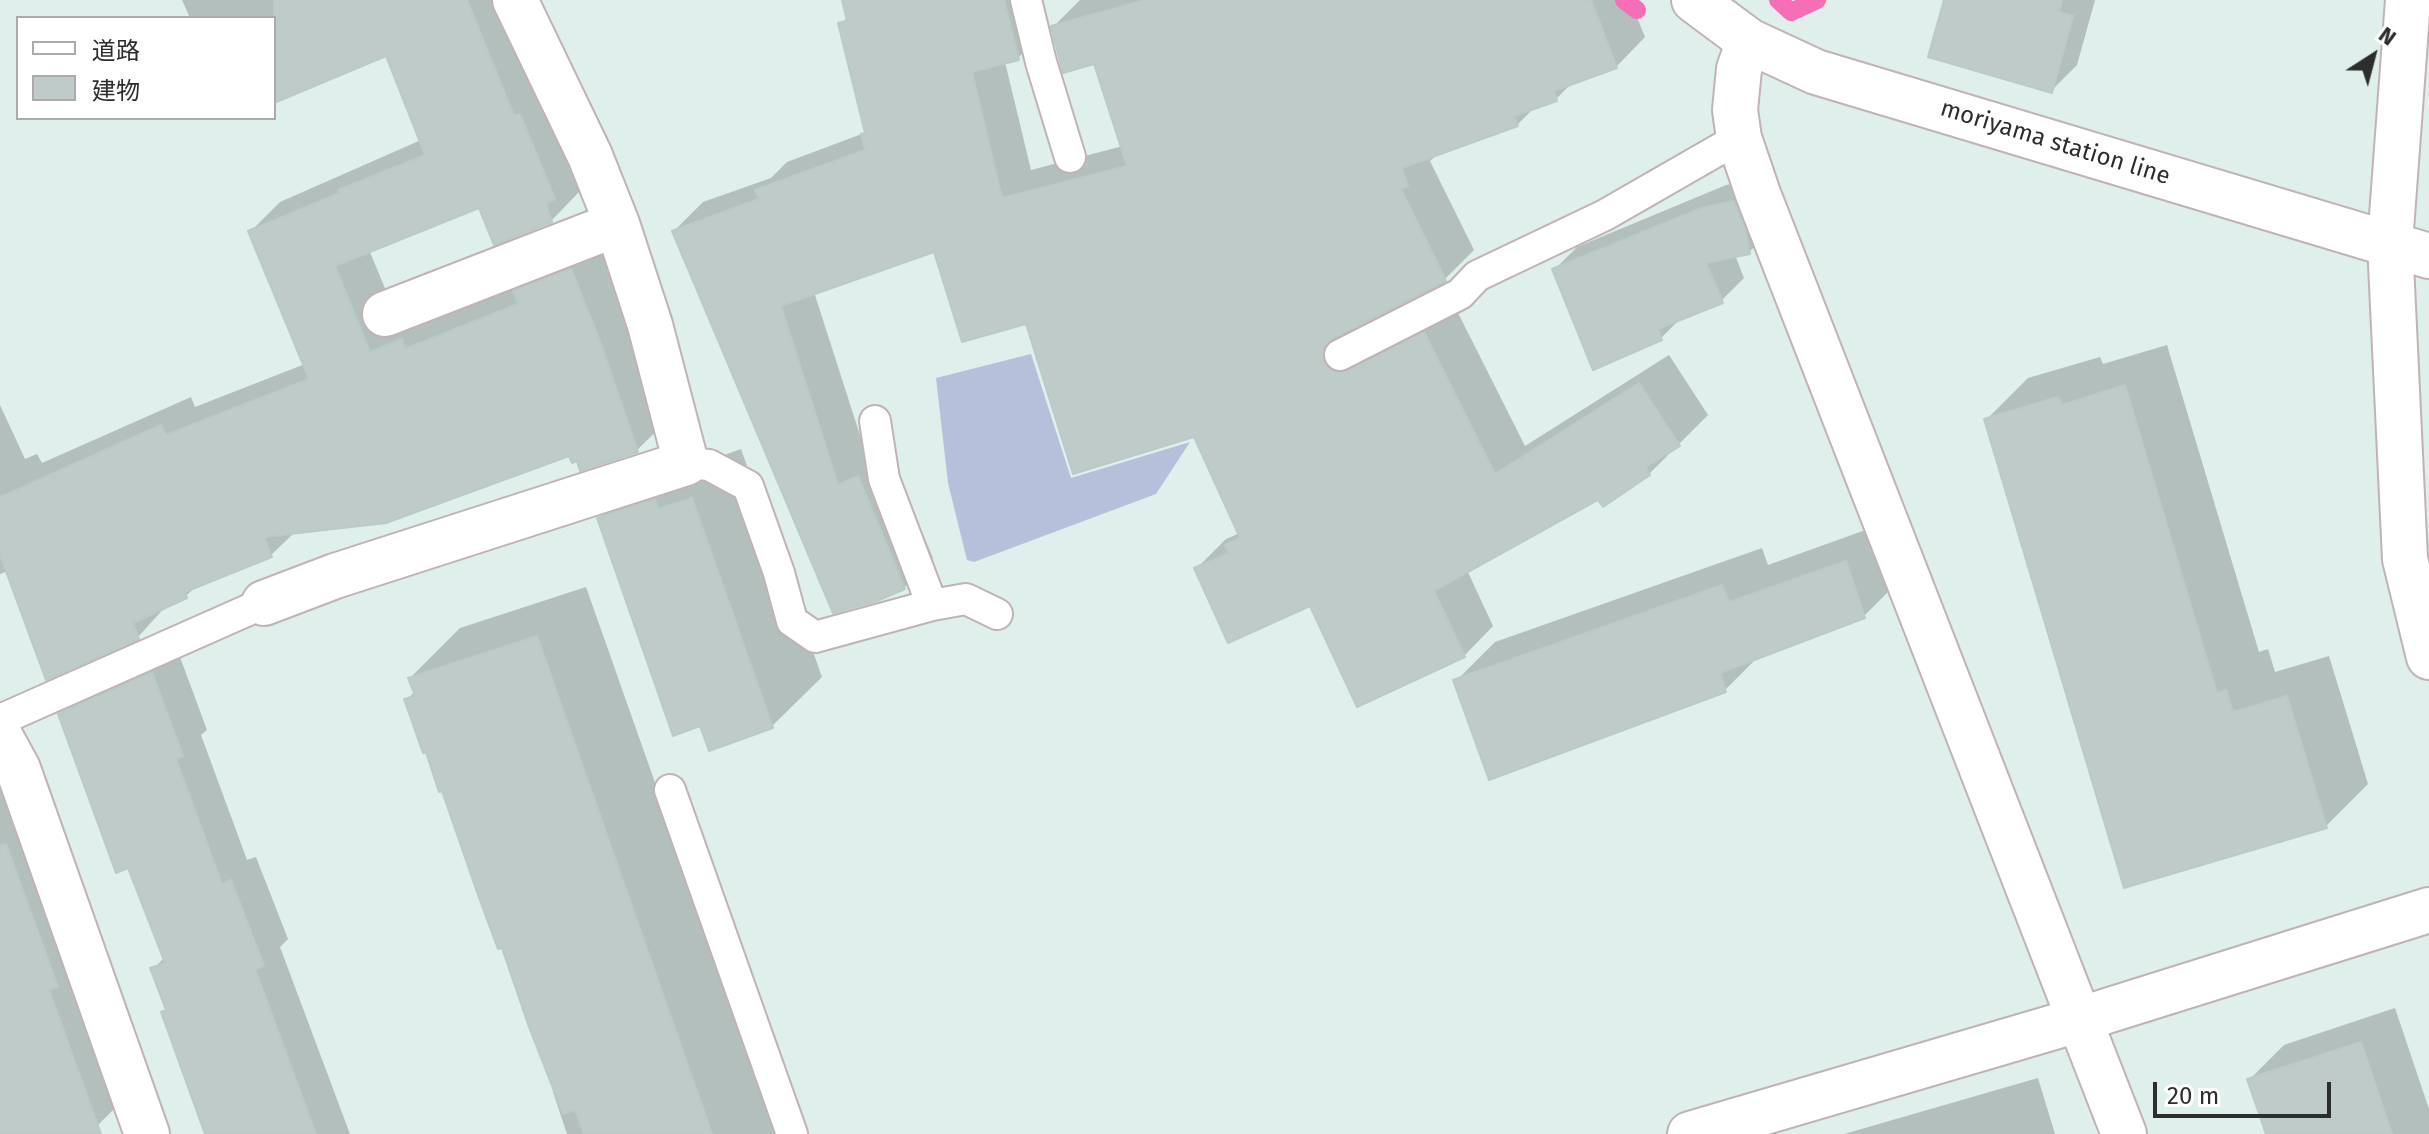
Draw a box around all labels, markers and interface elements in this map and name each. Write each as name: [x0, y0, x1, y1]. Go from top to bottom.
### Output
legend: [16, 16, 276, 120]
north arrow: [2333, 16, 2413, 96]
text: N: [2374, 21, 2401, 51]
text: 道路: [92, 37, 140, 65]
text: 建物: [92, 77, 140, 105]
street label: moriyama station line: [1937, 94, 2173, 192]
scale bar: [2157, 1066, 2335, 1116]
text: 20 m: [2167, 1082, 2219, 1110]

